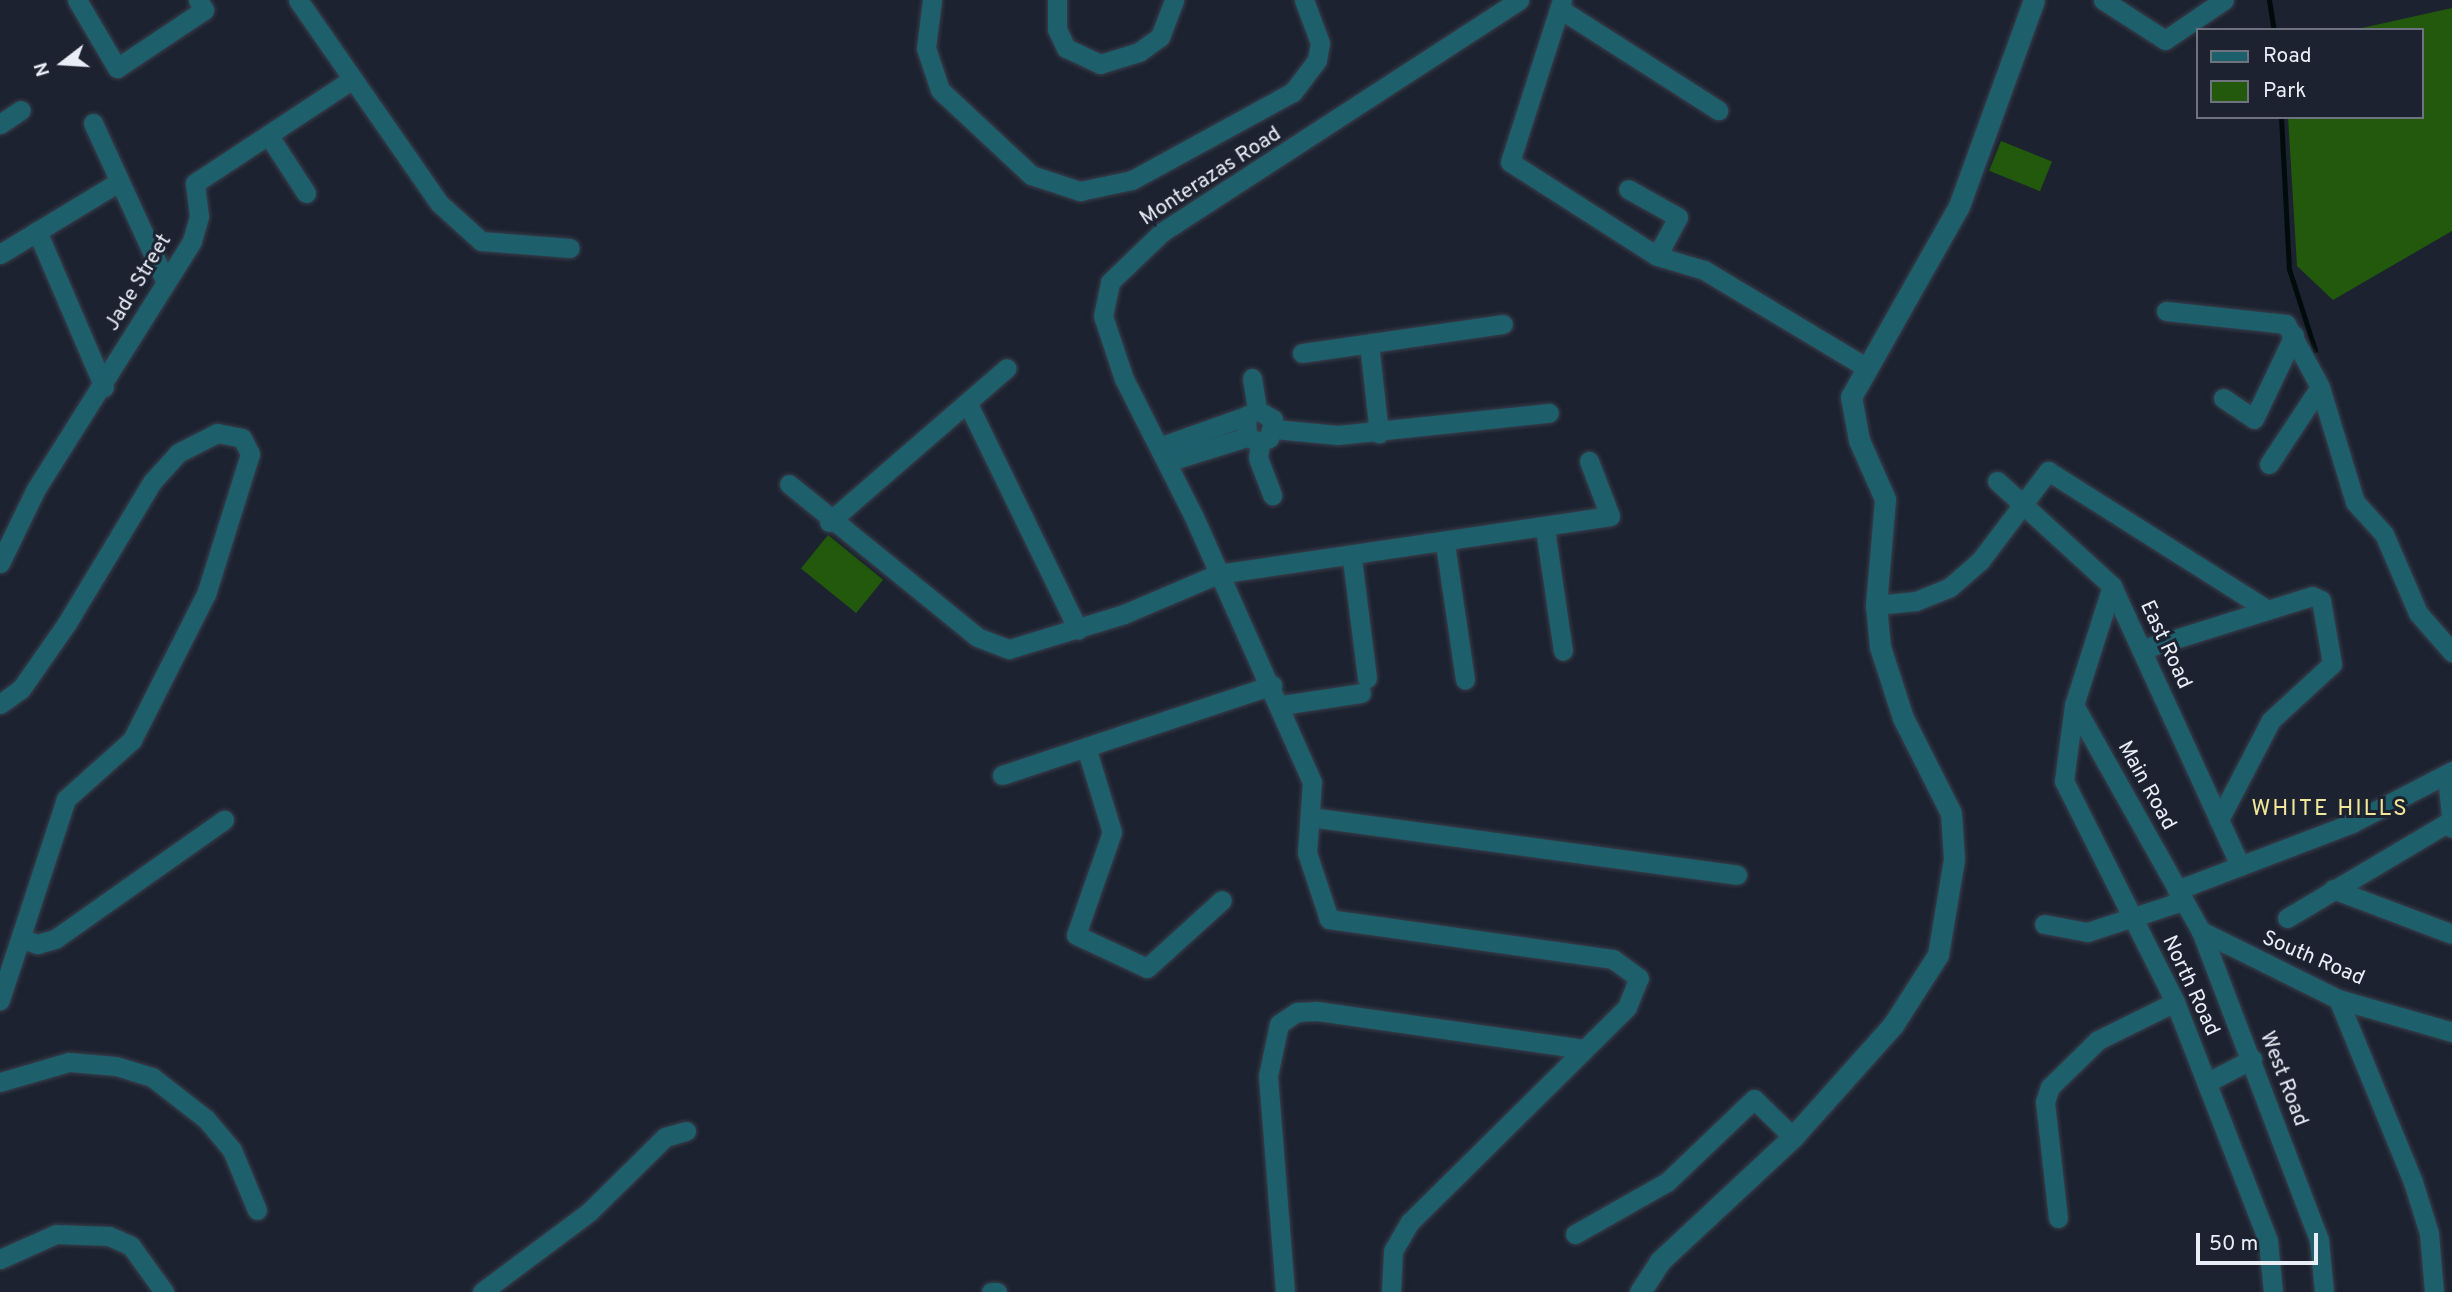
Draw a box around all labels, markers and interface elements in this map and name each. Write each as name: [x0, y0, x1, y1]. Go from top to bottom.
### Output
north arrow: [28, 28, 98, 98]
legend: [2196, 28, 2424, 119]
text: Road: [2263, 43, 2312, 70]
text: N: [29, 59, 56, 79]
text: Park: [2263, 78, 2306, 105]
street label: Monterazas Road: [1136, 122, 1286, 232]
street label: Jade Street: [100, 230, 178, 336]
street label: East Road: [2134, 597, 2196, 693]
street label: Main Road: [2111, 737, 2181, 835]
district label: WHITE HILLS: [2253, 796, 2407, 824]
street label: South Road: [2258, 926, 2368, 992]
street label: North Road: [2156, 932, 2224, 1040]
street label: West Road: [2253, 1028, 2313, 1130]
scale bar: [2200, 1218, 2322, 1262]
text: 50 m: [2209, 1231, 2258, 1258]

